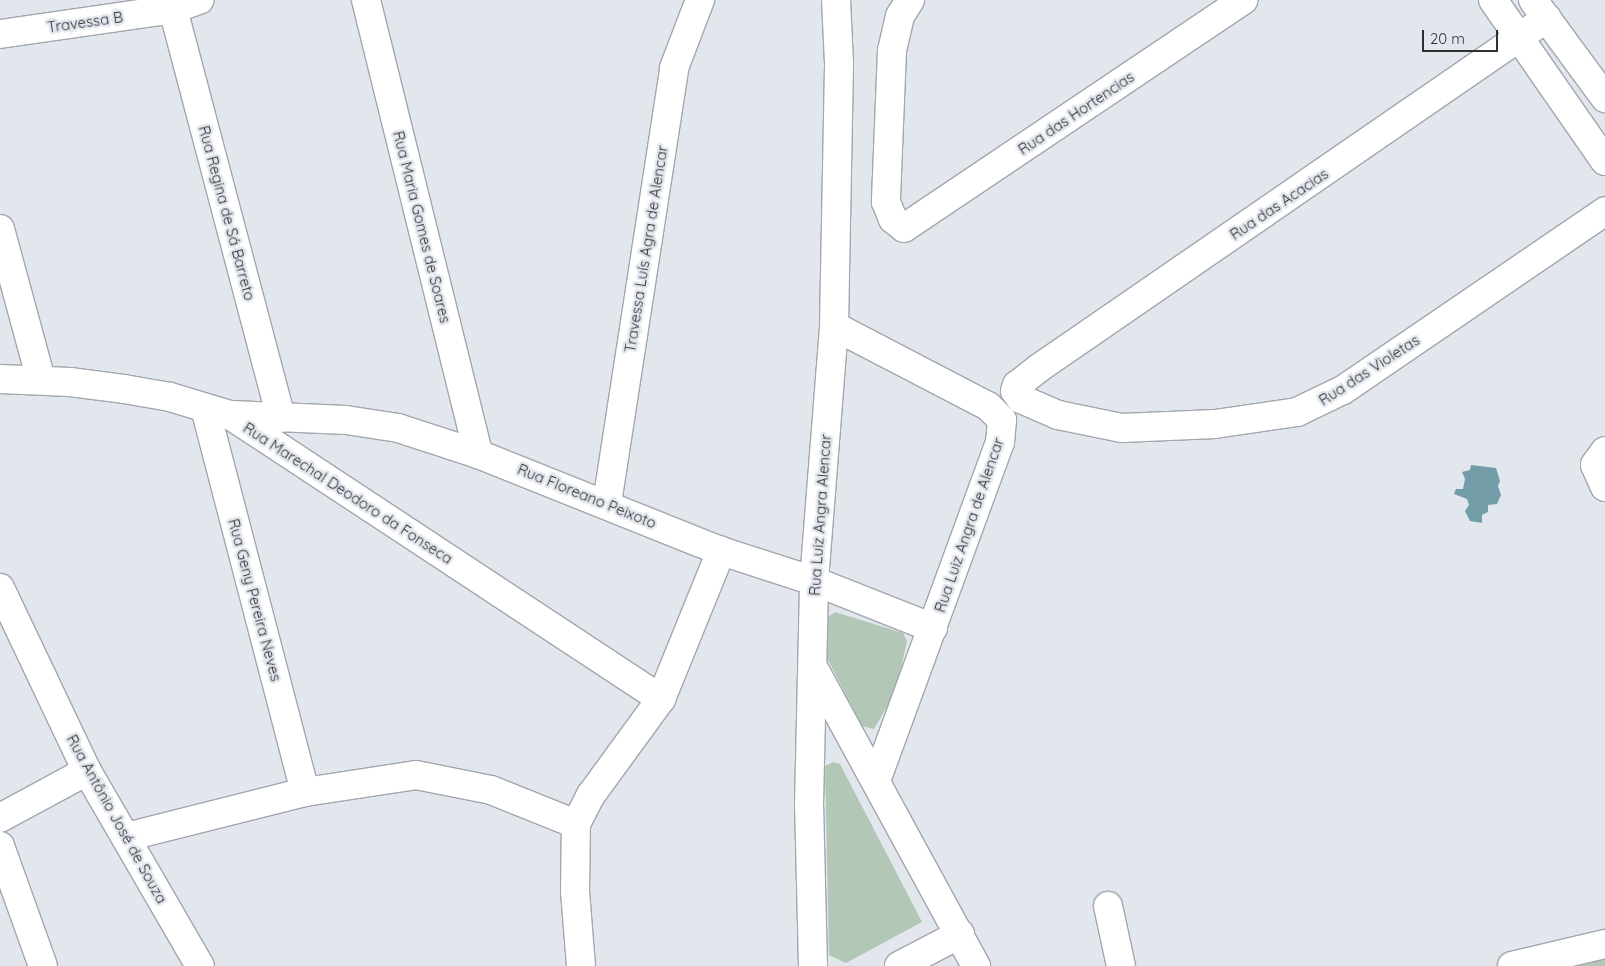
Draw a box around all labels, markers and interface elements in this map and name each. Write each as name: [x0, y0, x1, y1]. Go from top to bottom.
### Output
street label: Travessa B: [46, 8, 124, 36]
scale bar: [1425, 20, 1501, 52]
text: 20 m: [1430, 29, 1465, 48]
street label: Rua das Hortencias: [1015, 68, 1137, 158]
street label: Rua Regina de Sá Barreto: [195, 124, 259, 302]
street label: Rua Maria Gomes de Soares: [389, 129, 455, 325]
street label: Travessa Luís Agra de Alencar: [621, 144, 671, 354]
street label: Rua das Acacias: [1226, 164, 1332, 244]
street label: Rua das Violetas: [1315, 331, 1423, 409]
street label: Rua Marechal Deodoro da Fonseca: [240, 419, 456, 567]
street label: Rua Luiz Angra Alencar: [805, 434, 835, 596]
street label: Rua Luiz Angra de Alencar: [931, 435, 1007, 615]
street label: Rua Floreano Peixoto: [515, 460, 659, 532]
street label: Rua Geny Pereira Neves: [225, 517, 285, 683]
street label: Rua Antônio José de Souza: [63, 731, 171, 907]

